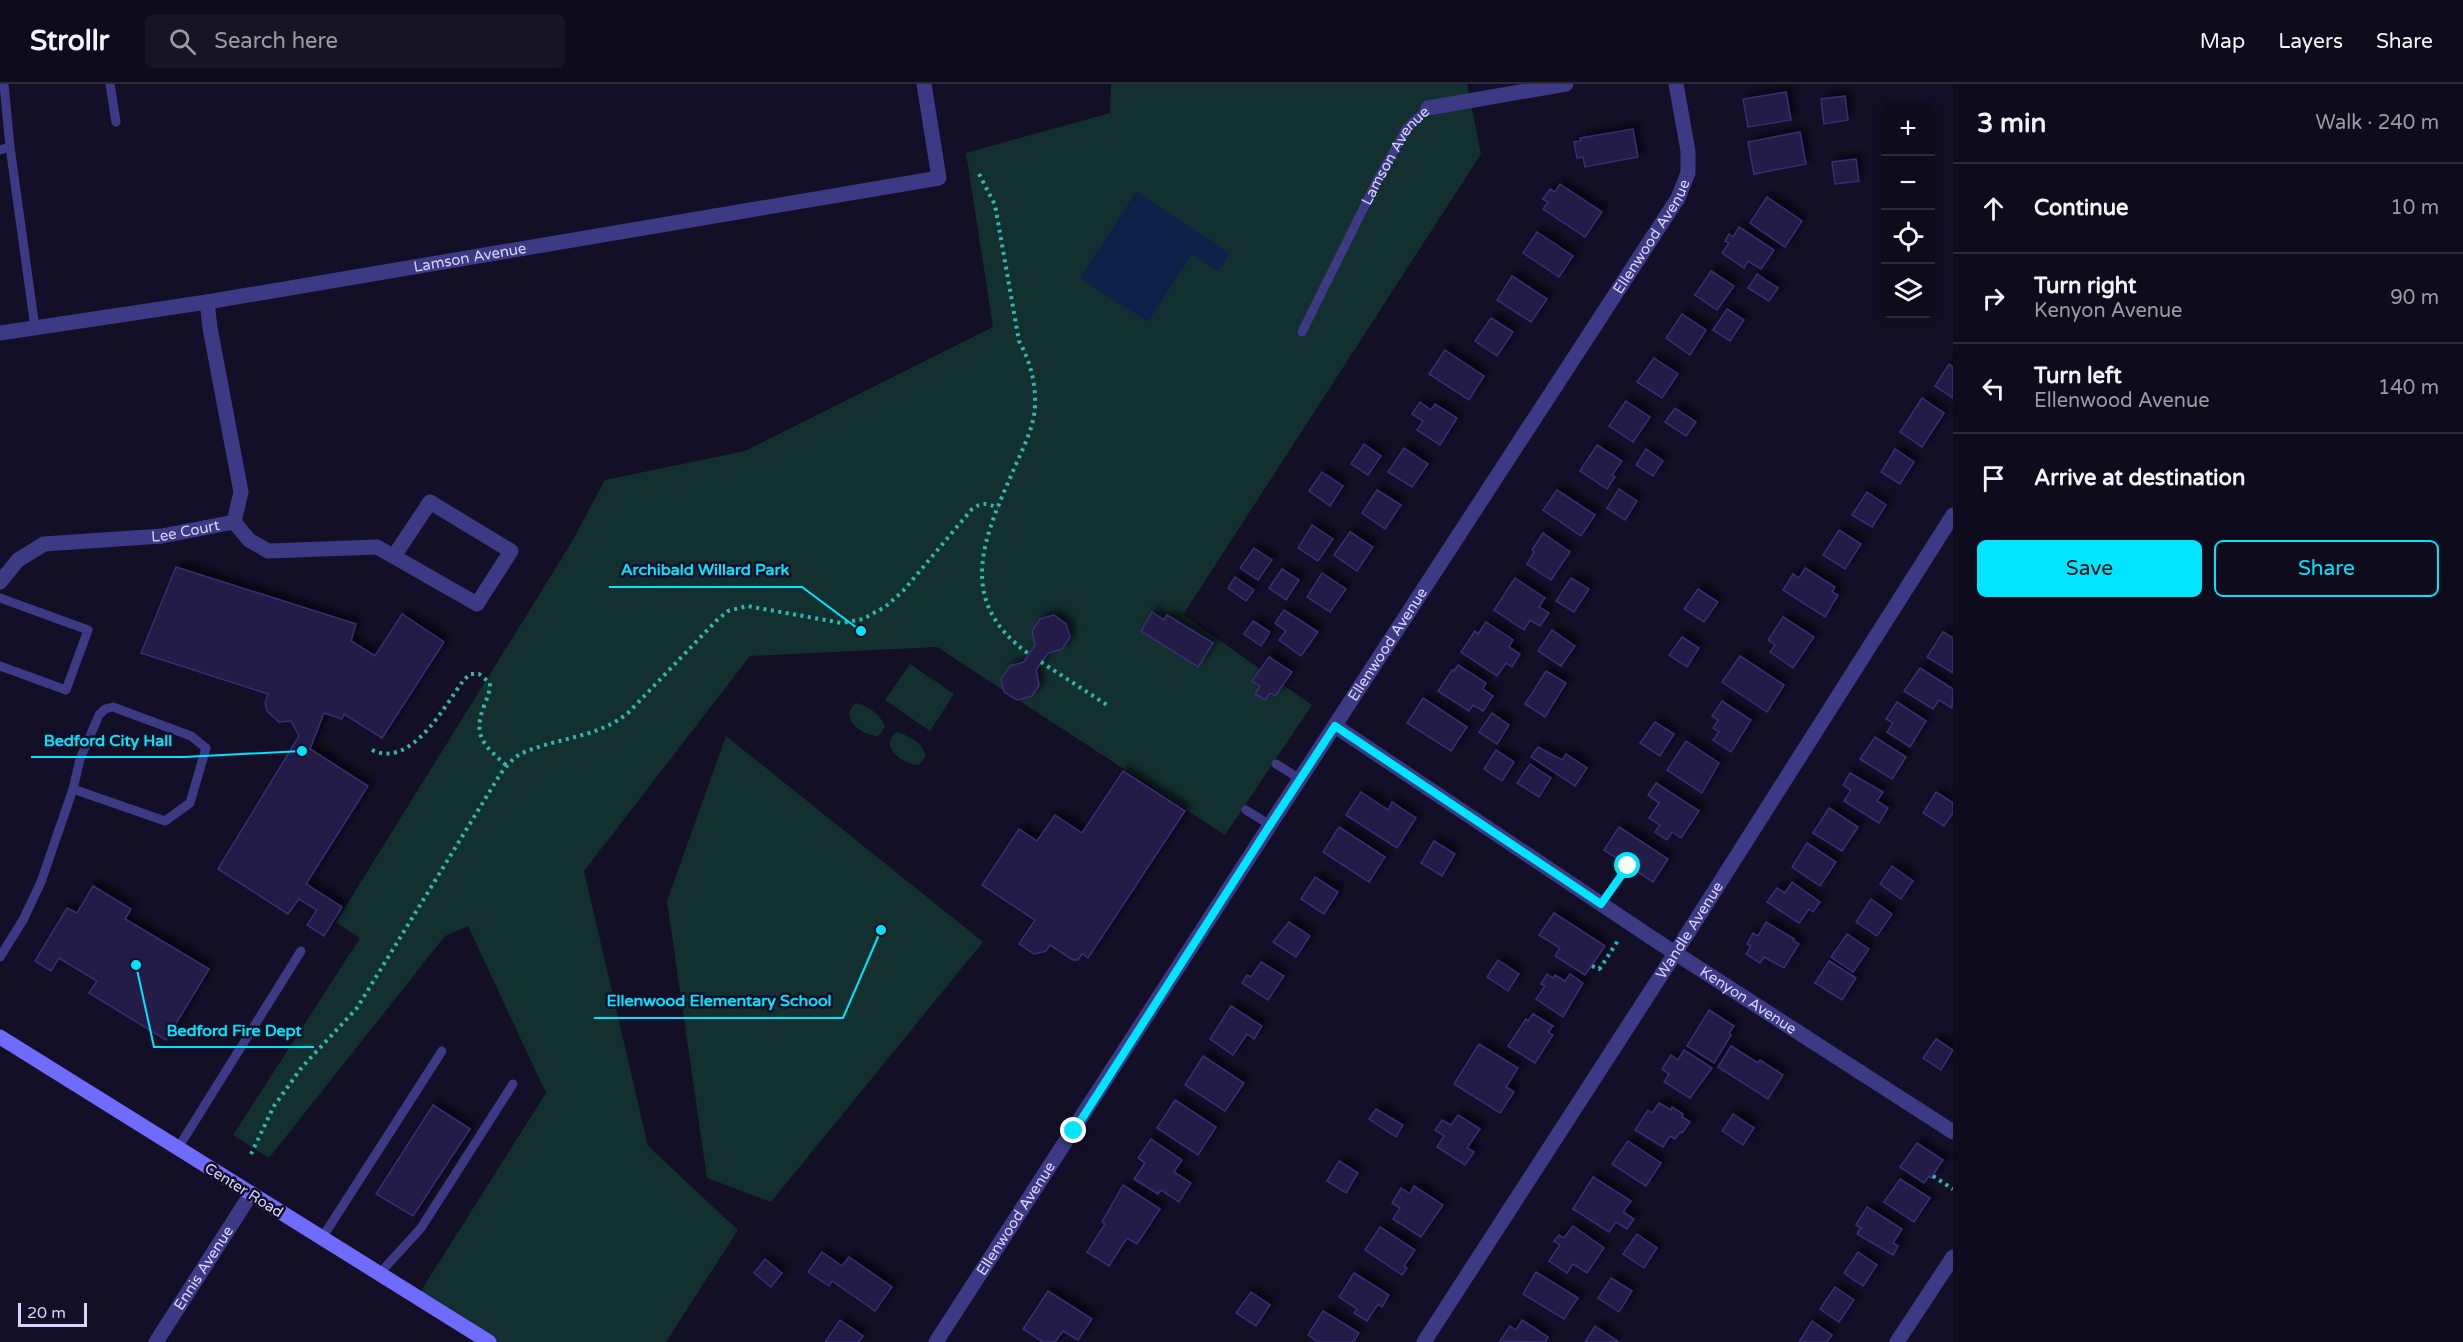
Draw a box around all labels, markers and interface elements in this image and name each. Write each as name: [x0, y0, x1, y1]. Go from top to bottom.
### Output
search box: [145, 14, 565, 68]
text: Strollr: [30, 24, 109, 58]
icon: search: [166, 25, 199, 58]
text: Search here: [214, 28, 338, 54]
text: Map: [2200, 29, 2245, 54]
text: Layers: [2278, 29, 2343, 54]
text: Share: [2376, 29, 2433, 54]
map controls: [1881, 102, 1935, 318]
button: +: [1881, 102, 1935, 156]
street label: Lamson Avenue: [1358, 103, 1433, 208]
text: 3 min: [1977, 108, 2046, 139]
text: Walk · 240 m: [2316, 111, 2439, 135]
button: −: [1881, 156, 1935, 210]
street label: Ellenwood Avenue: [1609, 177, 1694, 297]
icon: ahead: [1977, 192, 2010, 225]
text: Continue: [2034, 195, 2129, 221]
text: 10 m: [2390, 196, 2439, 220]
button: locate: [1881, 210, 1935, 264]
street label: Lamson Avenue: [412, 239, 528, 276]
button: layers: [1881, 264, 1935, 318]
text: Turn right: [2034, 273, 2136, 299]
icon: right: [1977, 282, 2010, 315]
text: 90 m: [2390, 286, 2439, 310]
text: Kenyon Avenue: [2034, 299, 2182, 323]
text: Turn left: [2034, 363, 2122, 389]
icon: left: [1977, 372, 2010, 405]
text: 140 m: [2378, 376, 2439, 400]
text: Ellenwood Avenue: [2034, 389, 2209, 413]
icon: arrive: [1977, 462, 2010, 495]
text: Arrive at destination: [2034, 465, 2245, 491]
street label: Lee Court: [150, 516, 221, 546]
button: Save: [1977, 540, 2202, 597]
button: Share: [2214, 540, 2439, 597]
callout: Archibald Willard Park: [609, 553, 802, 587]
text: Archibald Willard Park: [621, 560, 790, 580]
street label: Ellenwood Avenue: [1344, 584, 1431, 704]
callout: Bedford City Hall: [31, 723, 184, 757]
text: Bedford City Hall: [44, 731, 172, 751]
route start: [1614, 852, 1640, 878]
street label: Wandle Avenue: [1652, 878, 1727, 982]
street label: Kenyon Avenue: [1697, 962, 1800, 1038]
callout: Ellenwood Elementary School: [594, 984, 843, 1018]
text: Ellenwood Elementary School: [606, 991, 832, 1011]
callout: Bedford Fire Dept: [154, 1013, 314, 1047]
text: Bedford Fire Dept: [166, 1021, 303, 1041]
route end: [1060, 1117, 1086, 1143]
street label: Ellenwood Avenue: [972, 1158, 1059, 1279]
street label: Center Road: [201, 1159, 287, 1221]
street label: Ennis Avenue: [170, 1223, 237, 1313]
scale bar: [18, 1300, 87, 1328]
text: 20 m: [27, 1303, 66, 1323]

